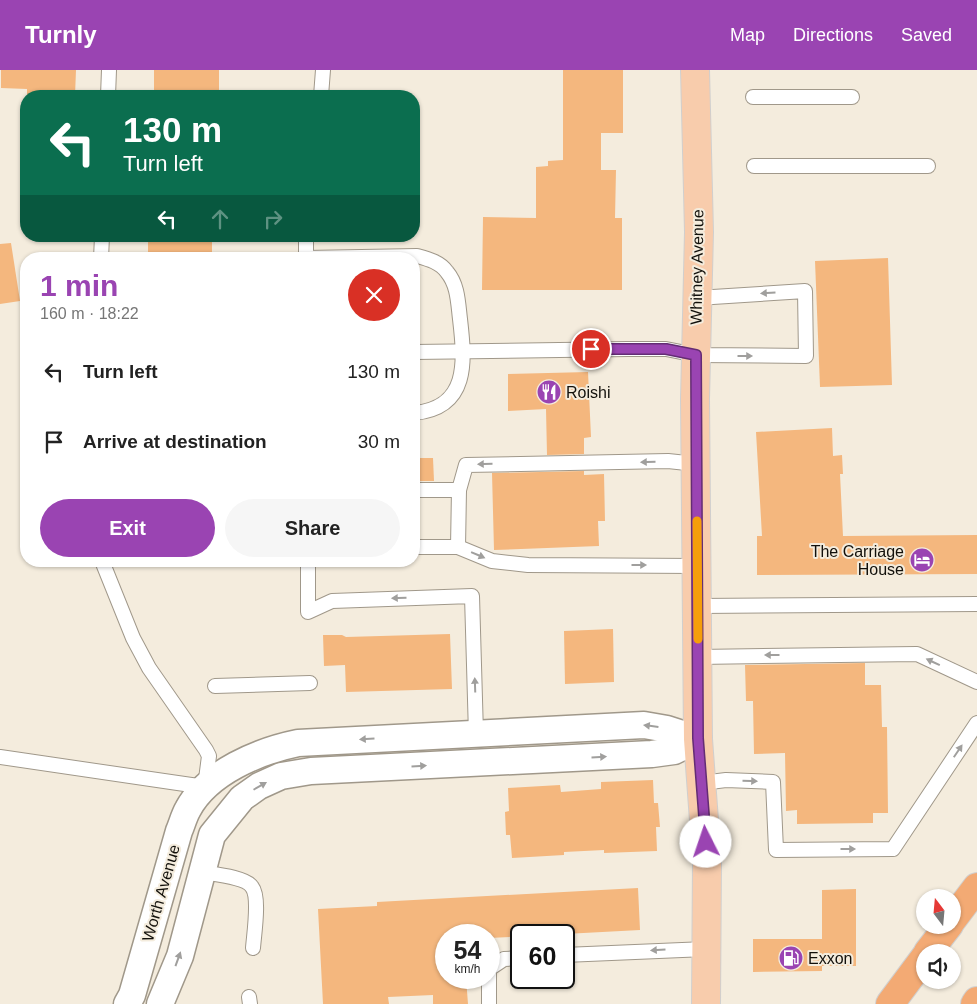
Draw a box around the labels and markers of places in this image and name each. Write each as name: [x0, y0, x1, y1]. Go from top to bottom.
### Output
pin: [570, 328, 612, 370]
restaurant icon: Roishi: [536, 379, 562, 405]
place label: Roishi: [566, 384, 610, 401]
place label: The Carriage House: [811, 543, 904, 578]
hotel icon: The Carriage House: [909, 547, 935, 573]
fuel station icon: Exxon: [778, 945, 804, 971]
place label: Exxon: [808, 950, 852, 967]

